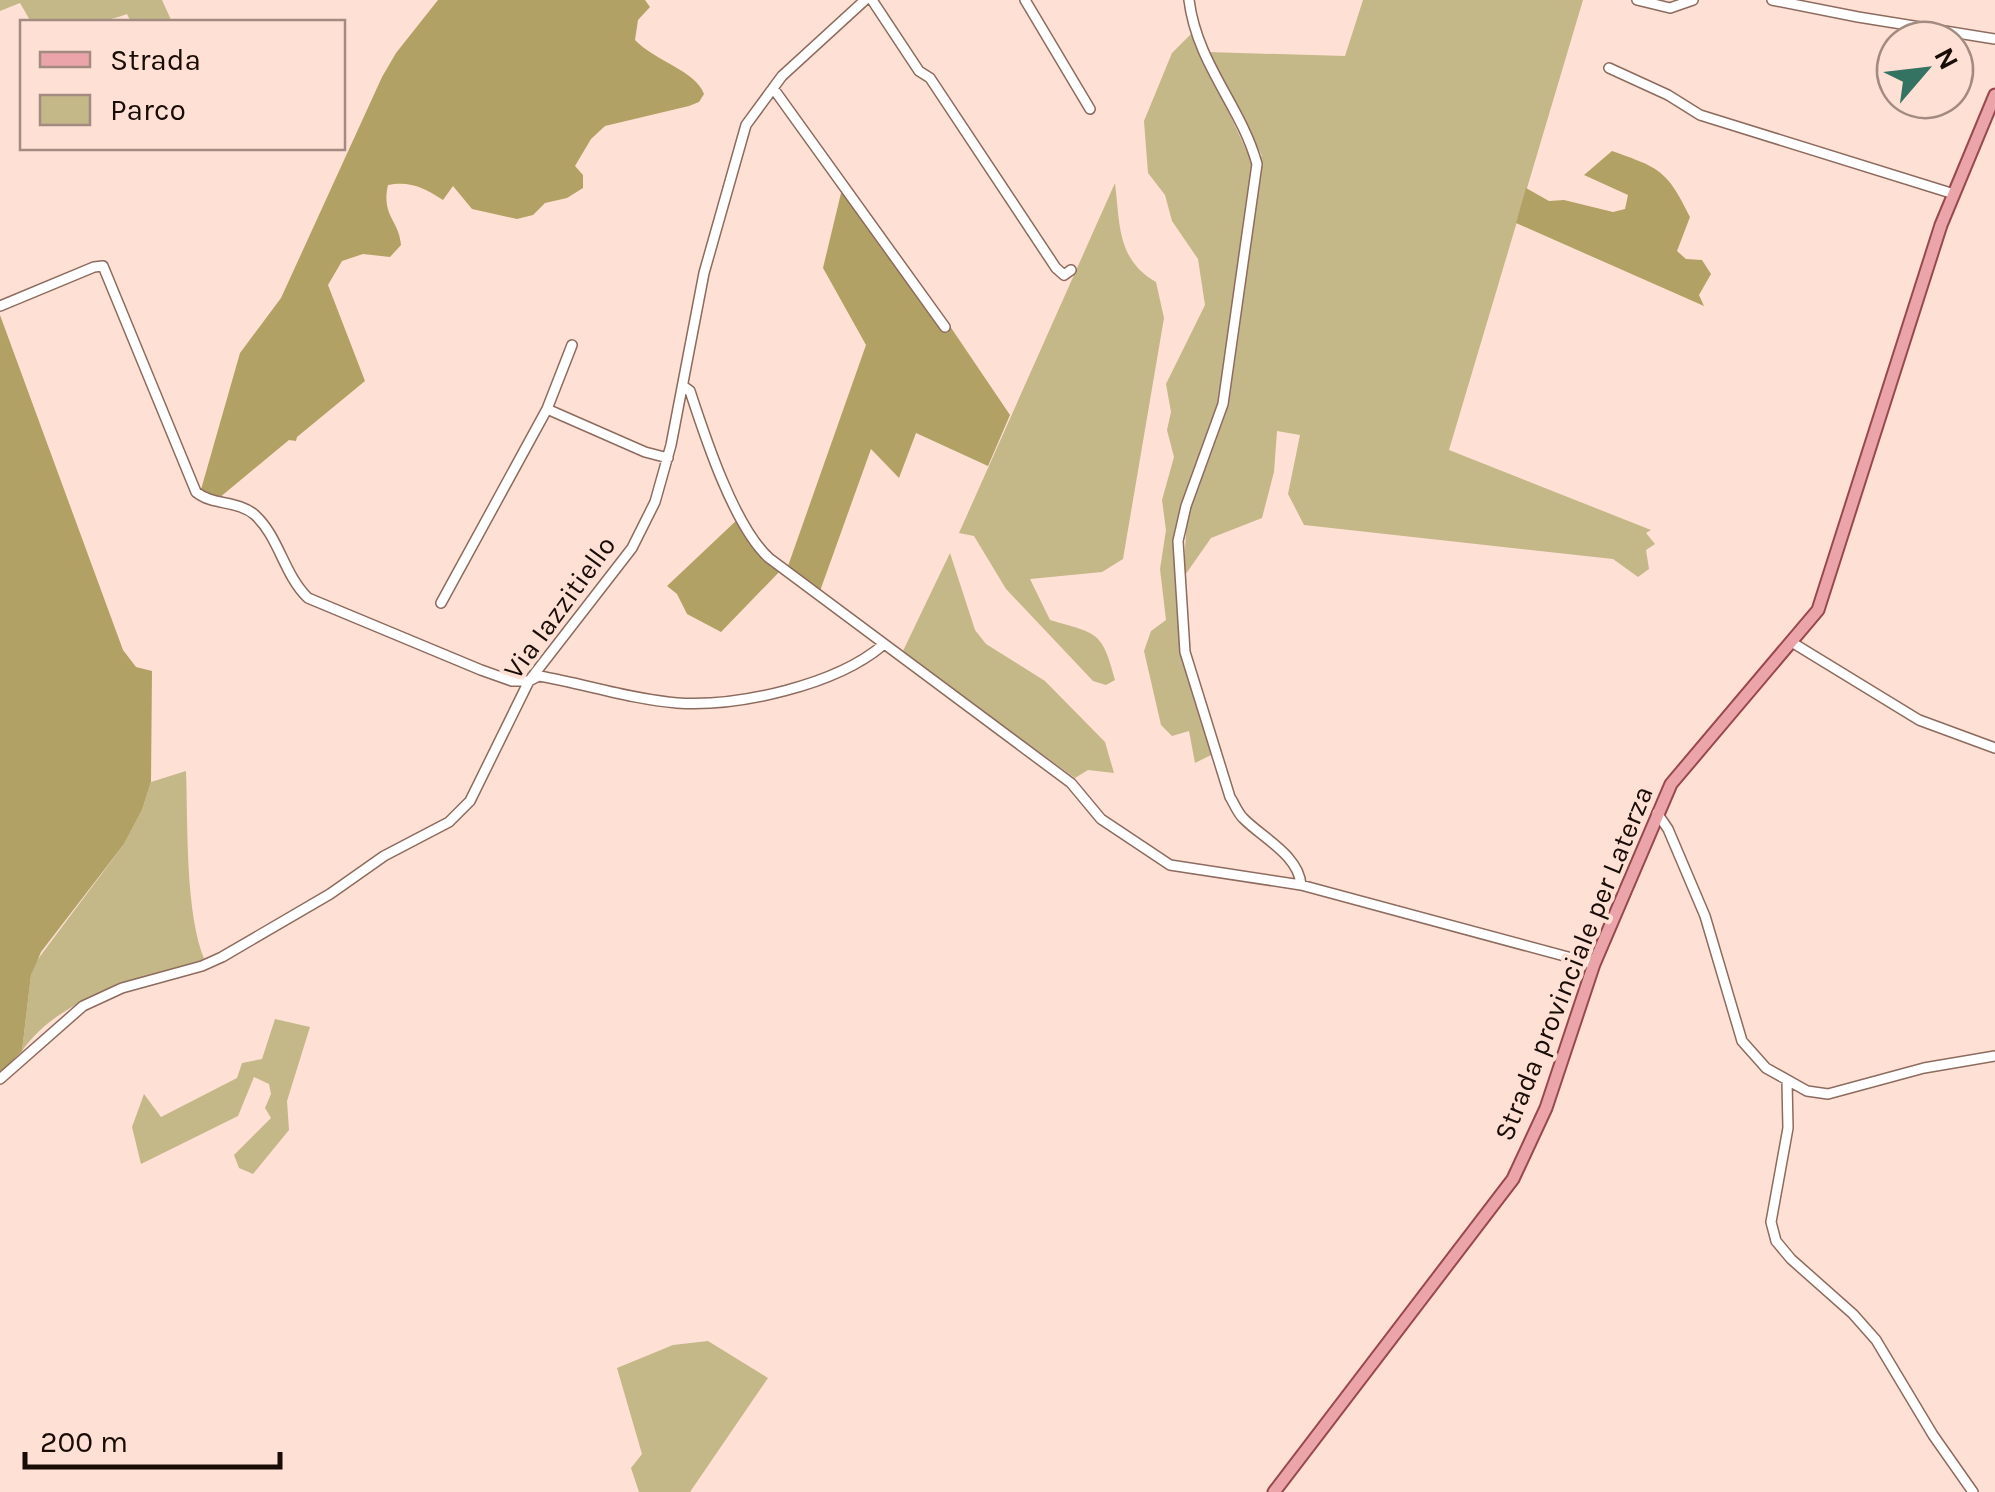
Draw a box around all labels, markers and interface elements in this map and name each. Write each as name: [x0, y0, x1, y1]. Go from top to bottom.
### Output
legend: [20, 20, 345, 150]
north arrow: [1875, 20, 1975, 120]
text: Strada: [110, 42, 201, 78]
text: N: [1927, 42, 1966, 75]
text: Parco: [110, 92, 186, 128]
street label: Via Iazzitiello: [497, 529, 622, 685]
street label: Strada provinciale per Laterza: [1487, 781, 1660, 1145]
scale bar: [25, 1407, 280, 1469]
text: 200 m: [40, 1424, 128, 1460]

